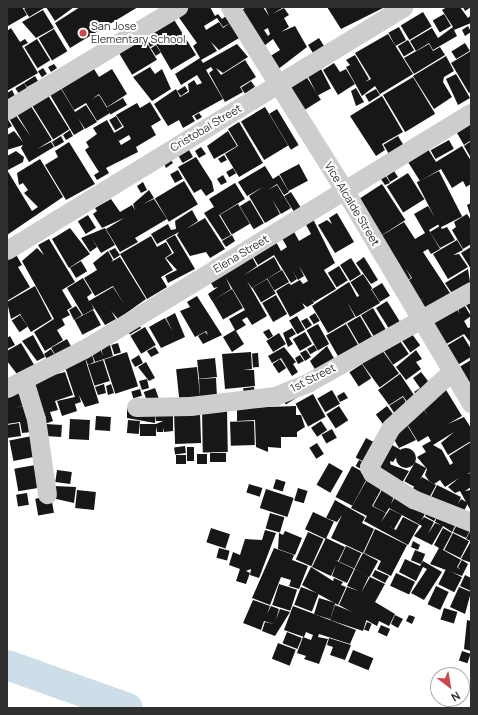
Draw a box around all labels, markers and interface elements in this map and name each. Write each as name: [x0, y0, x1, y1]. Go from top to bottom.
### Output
place label: San Jose Elementary School: [91, 20, 186, 46]
marker: San Jose Elementary School: [78, 28, 88, 38]
street label: Cristobal Street: [168, 102, 244, 154]
street label: Vice Alcalde Street: [322, 160, 382, 248]
street label: Elena Street: [211, 232, 271, 276]
street label: 1st Street: [288, 361, 338, 395]
north arrow: [430, 667, 470, 707]
text: N: [449, 688, 463, 705]

